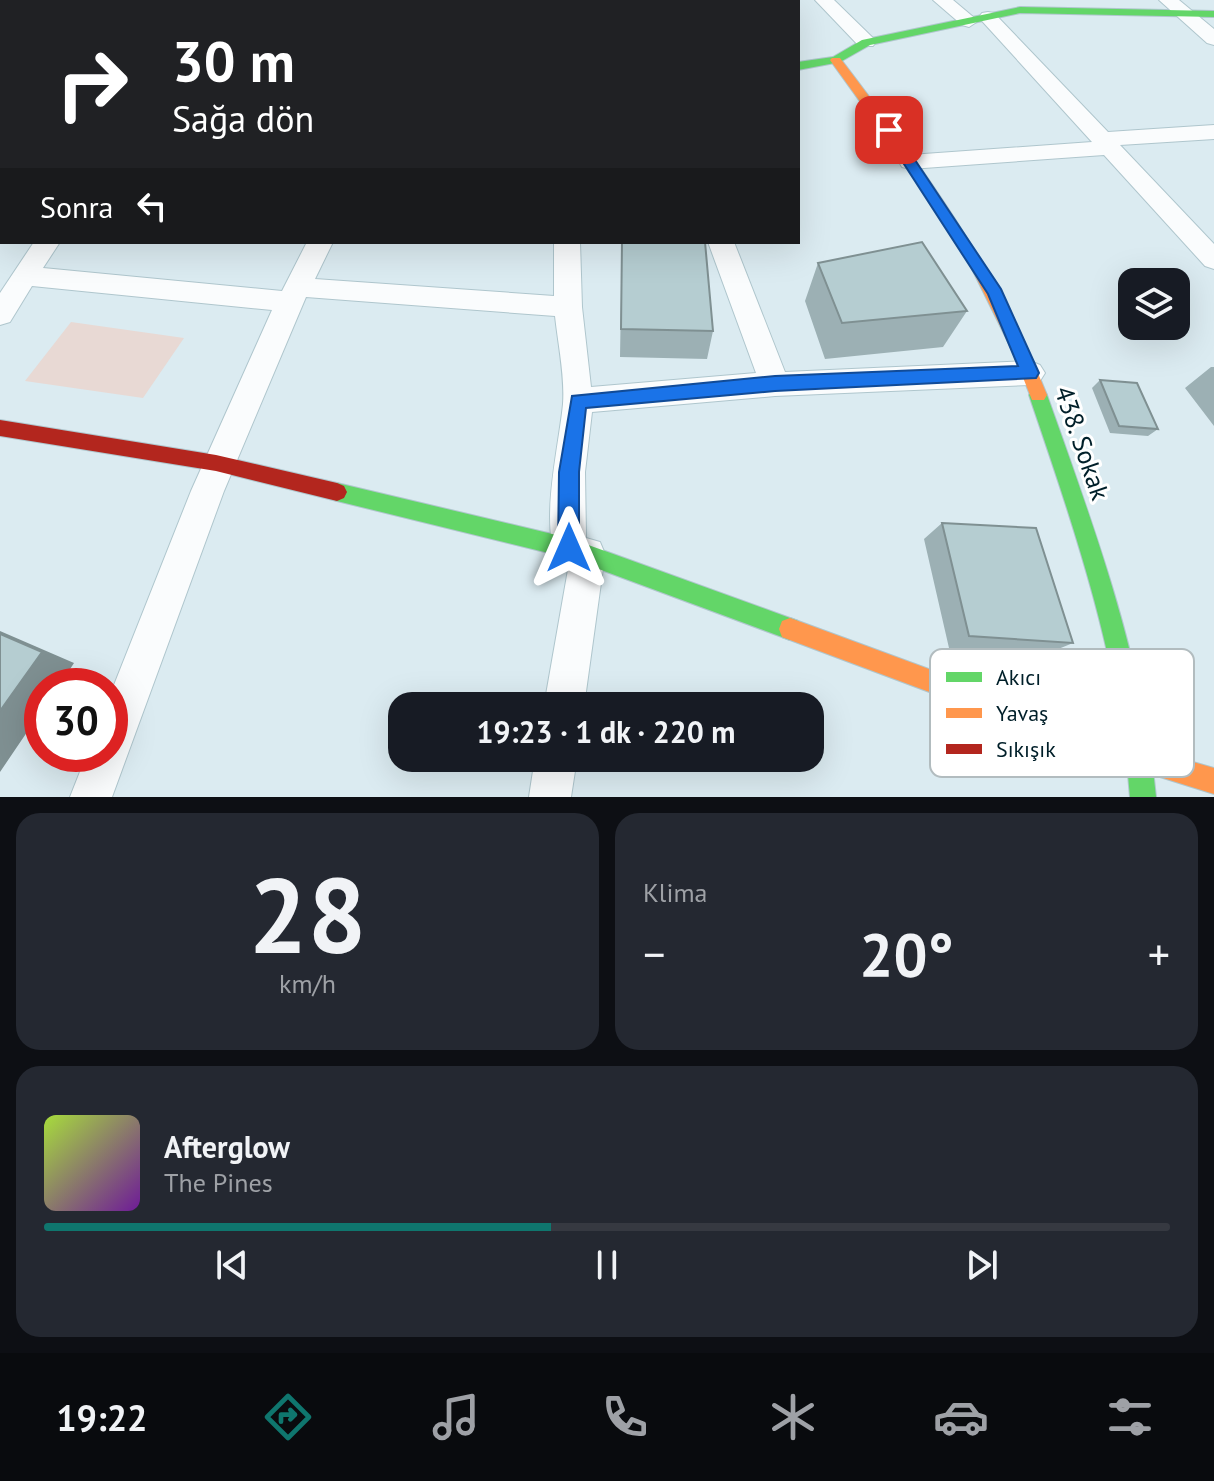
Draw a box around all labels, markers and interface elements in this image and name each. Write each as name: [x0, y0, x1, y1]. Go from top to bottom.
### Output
text: 30 m: [172, 25, 295, 97]
icon: right: [40, 32, 144, 136]
text: Sağa dön: [172, 95, 314, 142]
pin: [855, 96, 923, 164]
icon: arrive: [867, 108, 911, 152]
icon: left: [130, 184, 174, 228]
text: Sonra: [40, 187, 114, 226]
map controls: [1118, 268, 1190, 340]
button: layers: [1118, 268, 1190, 340]
street label: 438. Sokak: [1048, 381, 1118, 505]
position arrow: [527, 506, 611, 590]
legend: [930, 649, 1194, 777]
text: Akıcı: [996, 663, 1041, 691]
speed limit sign: 30: [24, 668, 128, 772]
text: Yavaş: [996, 699, 1048, 727]
text: 19:23 · 1 dk · 220 m: [476, 712, 736, 751]
text: Sıkışık: [996, 735, 1056, 763]
text: 28: [249, 847, 366, 982]
text: Klima: [643, 876, 707, 909]
text: 20°: [859, 915, 954, 993]
text: −: [643, 925, 665, 982]
text: +: [1148, 925, 1170, 982]
text: km/h: [279, 967, 336, 1000]
text: Afterglow: [164, 1127, 290, 1166]
text: The Pines: [164, 1166, 273, 1199]
icon: previous: [210, 1243, 254, 1287]
icon: pause: [585, 1243, 629, 1287]
icon: next: [960, 1243, 1004, 1287]
icon: directions: [260, 1389, 316, 1445]
icon: music: [428, 1389, 484, 1445]
icon: phone: [597, 1389, 653, 1445]
icon: climate: [765, 1389, 821, 1445]
icon: car: [933, 1389, 989, 1445]
icon: filters: [1102, 1389, 1158, 1445]
text: 19:22: [56, 1394, 148, 1441]

